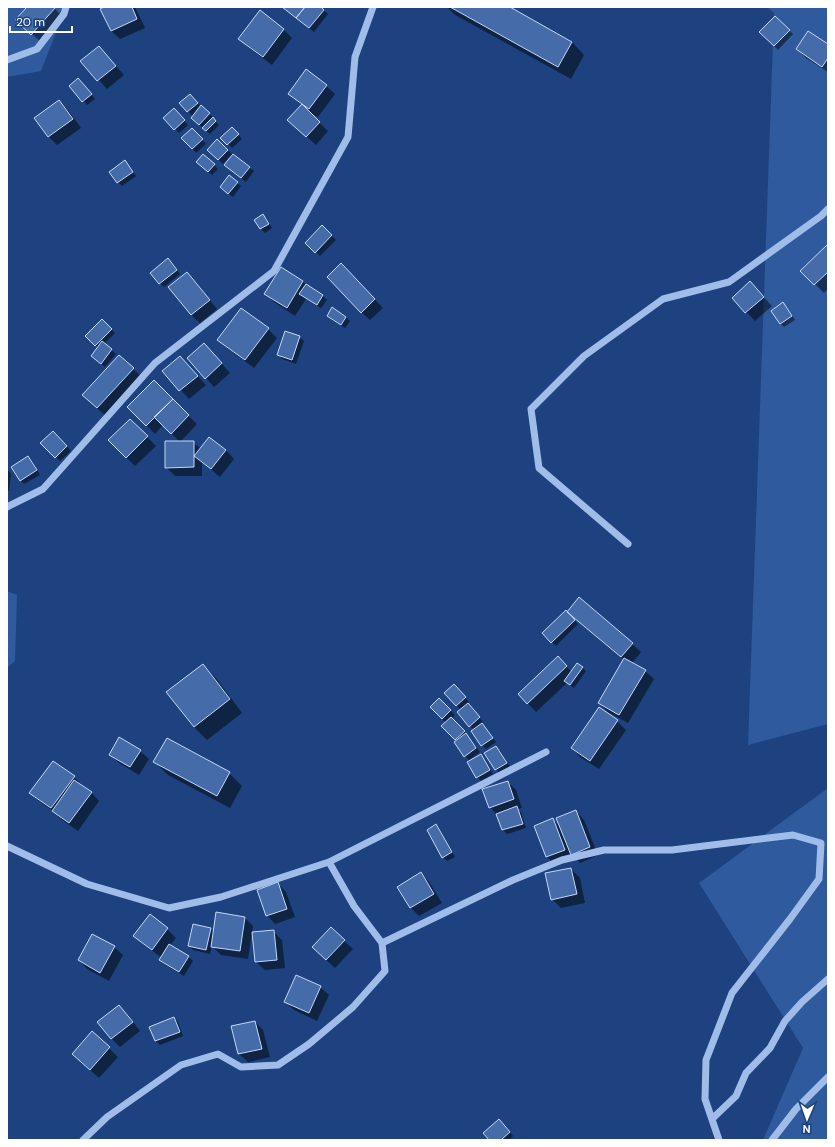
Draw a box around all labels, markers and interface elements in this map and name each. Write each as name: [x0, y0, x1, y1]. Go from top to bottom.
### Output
scale bar: [10, 8, 72, 34]
text: 20 m: [16, 14, 45, 30]
north arrow: [787, 1099, 827, 1139]
text: N: [802, 1122, 811, 1136]

